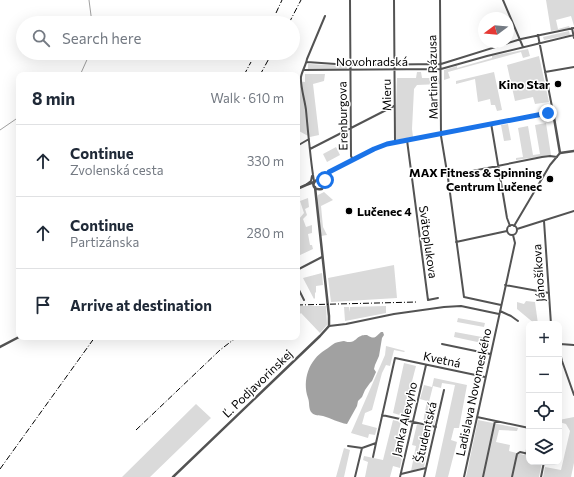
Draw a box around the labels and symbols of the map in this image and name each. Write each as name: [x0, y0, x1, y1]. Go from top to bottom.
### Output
north arrow: [478, 12, 514, 48]
street label: Martina Rázusa: [424, 35, 440, 119]
street label: Novohradská: [336, 54, 408, 68]
place label: Kino Star: [498, 77, 550, 91]
street label: Mieru: [379, 79, 393, 111]
marker: Kino Star: [553, 79, 563, 89]
street label: Erenburgova: [334, 81, 350, 151]
route end: [539, 104, 557, 122]
place label: MAX Fitness & Spinning Centrum Lučenec: [409, 165, 542, 193]
route start: [316, 171, 334, 189]
marker: MAX Fitness & Spinning Centrum Lučenec: [545, 174, 555, 184]
place label: Lučenec 4: [357, 204, 412, 218]
street label: Svätoplukova: [417, 205, 441, 279]
marker: Lučenec 4: [344, 206, 354, 216]
street label: Jánošíkova: [529, 244, 548, 302]
street label: Ladislava Novomeského: [453, 327, 493, 457]
street label: Ľ. Podjavorinskej: [219, 346, 295, 420]
street label: Kvetná: [422, 348, 462, 370]
street label: Janka Alexyho: [389, 380, 420, 458]
street label: Študentská: [411, 400, 439, 464]

